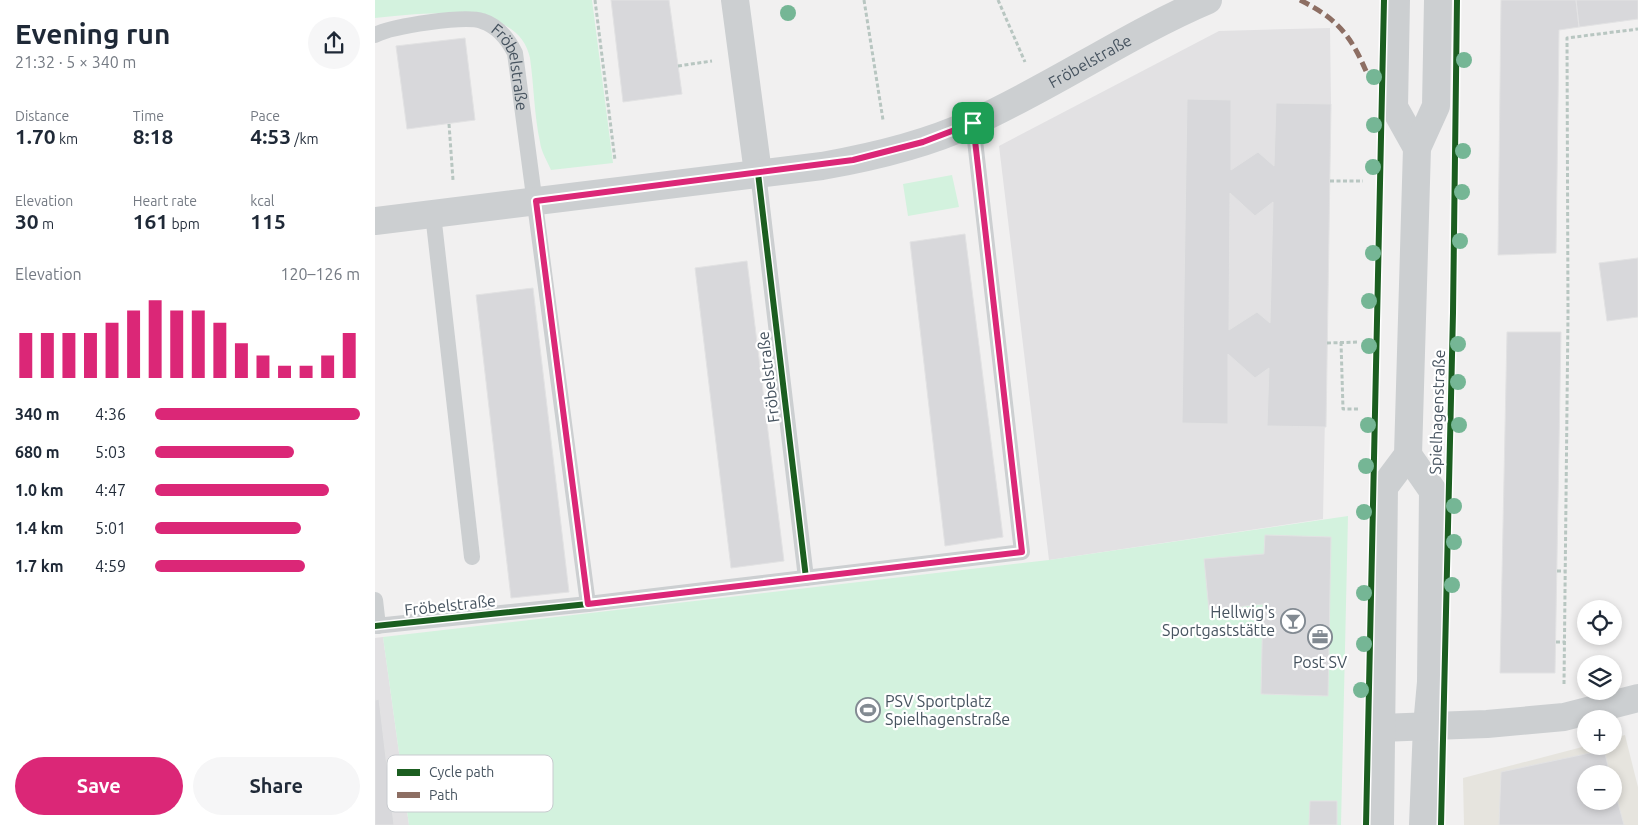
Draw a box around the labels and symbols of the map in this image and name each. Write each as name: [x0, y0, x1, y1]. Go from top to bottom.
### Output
street label: Fröbelstraße: [488, 20, 532, 112]
street label: Fröbelstraße: [1045, 31, 1134, 91]
pin: [952, 102, 994, 144]
street label: Fröbelstraße: [753, 330, 783, 424]
street label: Spielhagenstraße: [1426, 349, 1448, 475]
street label: Fröbelstraße: [403, 591, 497, 619]
place label: Hellwig's Sportgaststätte: [1162, 603, 1275, 639]
bar icon: Hellwig's Sportgaststätte: [1280, 608, 1306, 634]
office icon: Post SV: [1307, 624, 1333, 650]
place label: Post SV: [1293, 653, 1347, 671]
place label: PSV Sportplatz Spielhagenstraße: [885, 692, 1010, 728]
sports icon: PSV Sportplatz Spielhagenstraße: [855, 697, 881, 723]
legend: [387, 755, 553, 812]
text: Cycle path: [429, 764, 494, 780]
text: Path: [429, 787, 458, 803]

